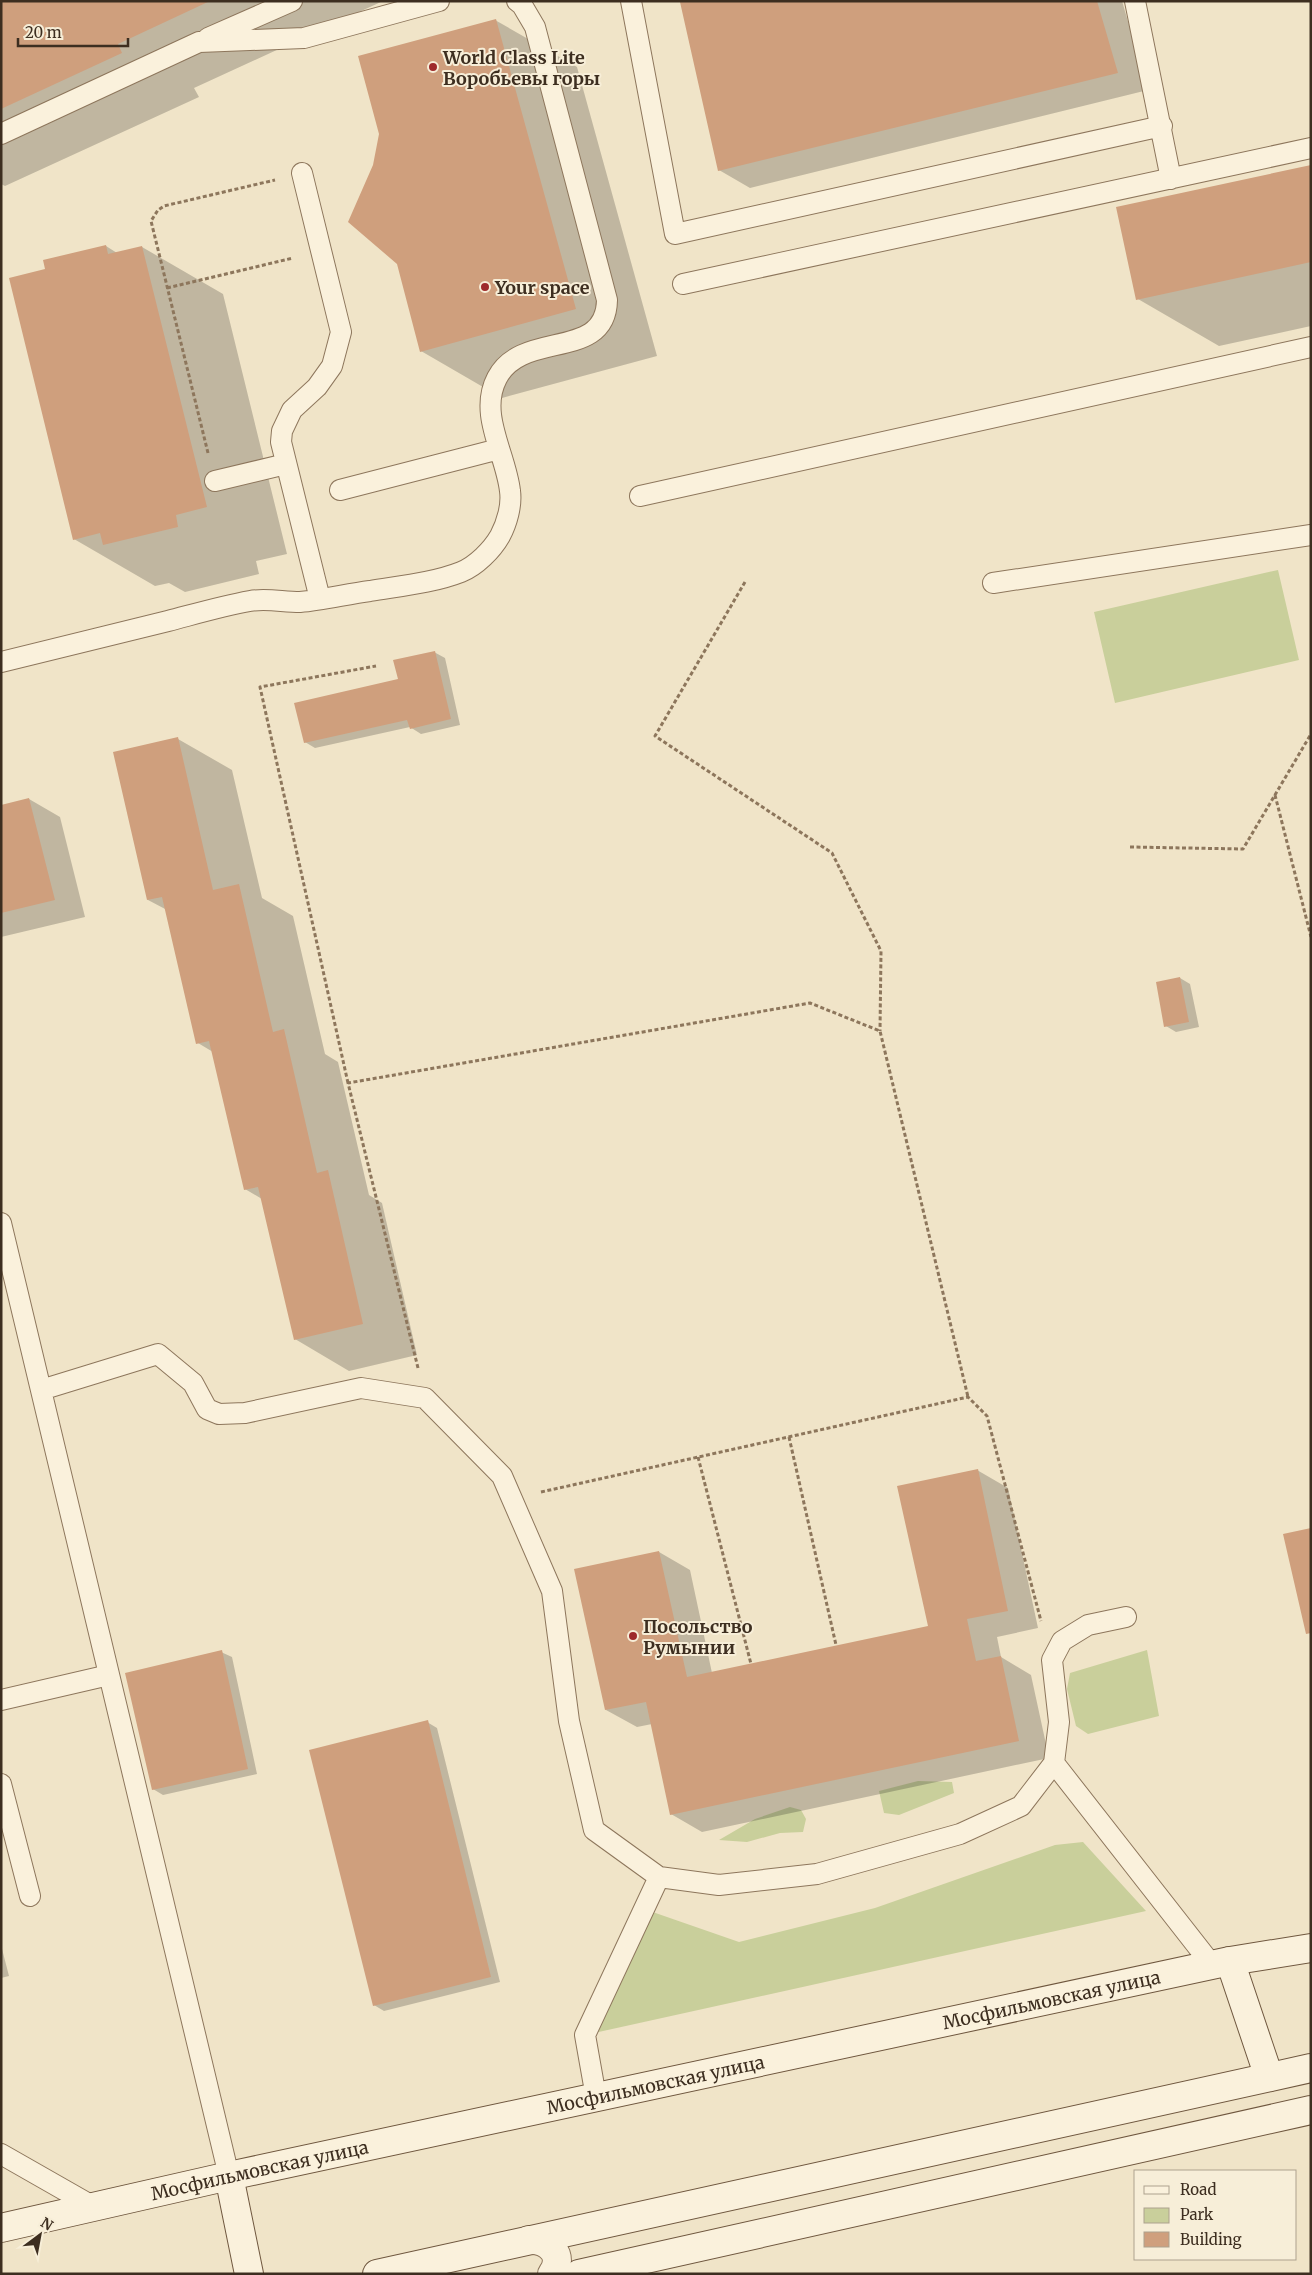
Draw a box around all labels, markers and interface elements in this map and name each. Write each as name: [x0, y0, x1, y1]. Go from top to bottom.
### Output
scale bar: [18, 15, 128, 47]
text: 20 m: [25, 23, 62, 42]
place label: World Class Lite Воробьевы горы: [442, 46, 600, 90]
marker: World Class Lite Воробьевы горы: [427, 61, 439, 73]
place label: Your space: [494, 276, 590, 299]
marker: Your space: [479, 281, 491, 293]
place label: Посольство Румынии: [643, 1615, 753, 1659]
marker: Посольство Румынии: [627, 1630, 639, 1642]
street label: Мосфильмовская улица: [940, 1965, 1163, 2034]
street label: Мосфильмовская улица: [544, 2050, 767, 2119]
street label: Мосфильмовская улица: [149, 2135, 371, 2205]
legend: [1134, 2170, 1297, 2260]
text: Road: [1180, 2180, 1216, 2199]
text: Park: [1180, 2205, 1214, 2224]
north arrow: [15, 2210, 65, 2260]
text: N: [37, 2213, 56, 2235]
text: Building: [1180, 2230, 1242, 2249]

